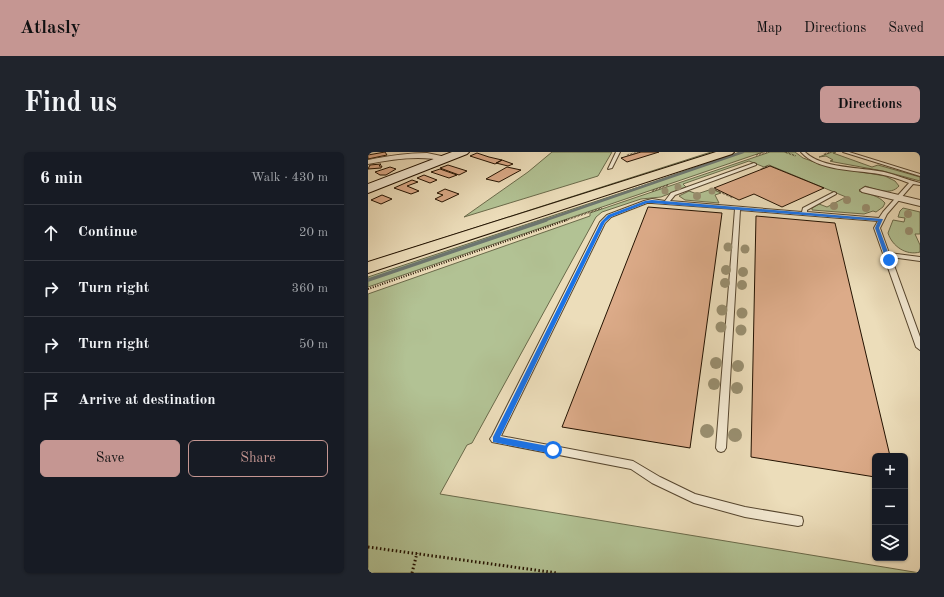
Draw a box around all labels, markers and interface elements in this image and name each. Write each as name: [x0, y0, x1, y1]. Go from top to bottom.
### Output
text: Atlasly: [20, 19, 81, 38]
text: Map: [756, 21, 782, 35]
text: Directions: [804, 21, 866, 35]
text: Saved: [888, 21, 924, 35]
button: Directions: [820, 86, 920, 123]
text: Find us: [24, 90, 117, 118]
text: 6 min: [40, 170, 83, 187]
text: Walk · 430 m: [251, 171, 328, 184]
icon: ahead: [40, 222, 62, 244]
text: Continue: [78, 225, 137, 240]
text: 20 m: [299, 226, 328, 239]
route end: [880, 251, 898, 269]
icon: right: [40, 278, 62, 300]
text: Turn right: [78, 281, 149, 296]
text: 360 m: [291, 282, 328, 295]
icon: right: [40, 334, 62, 356]
text: Turn right: [78, 337, 149, 352]
text: 50 m: [299, 338, 328, 351]
icon: arrive: [40, 390, 62, 412]
text: Arrive at destination: [78, 393, 216, 408]
button: Save: [40, 440, 180, 477]
button: Share: [188, 440, 328, 477]
route start: [544, 441, 562, 459]
map controls: [872, 453, 908, 561]
button: +: [872, 453, 908, 489]
button: −: [872, 489, 908, 525]
button: layers: [872, 525, 908, 561]

